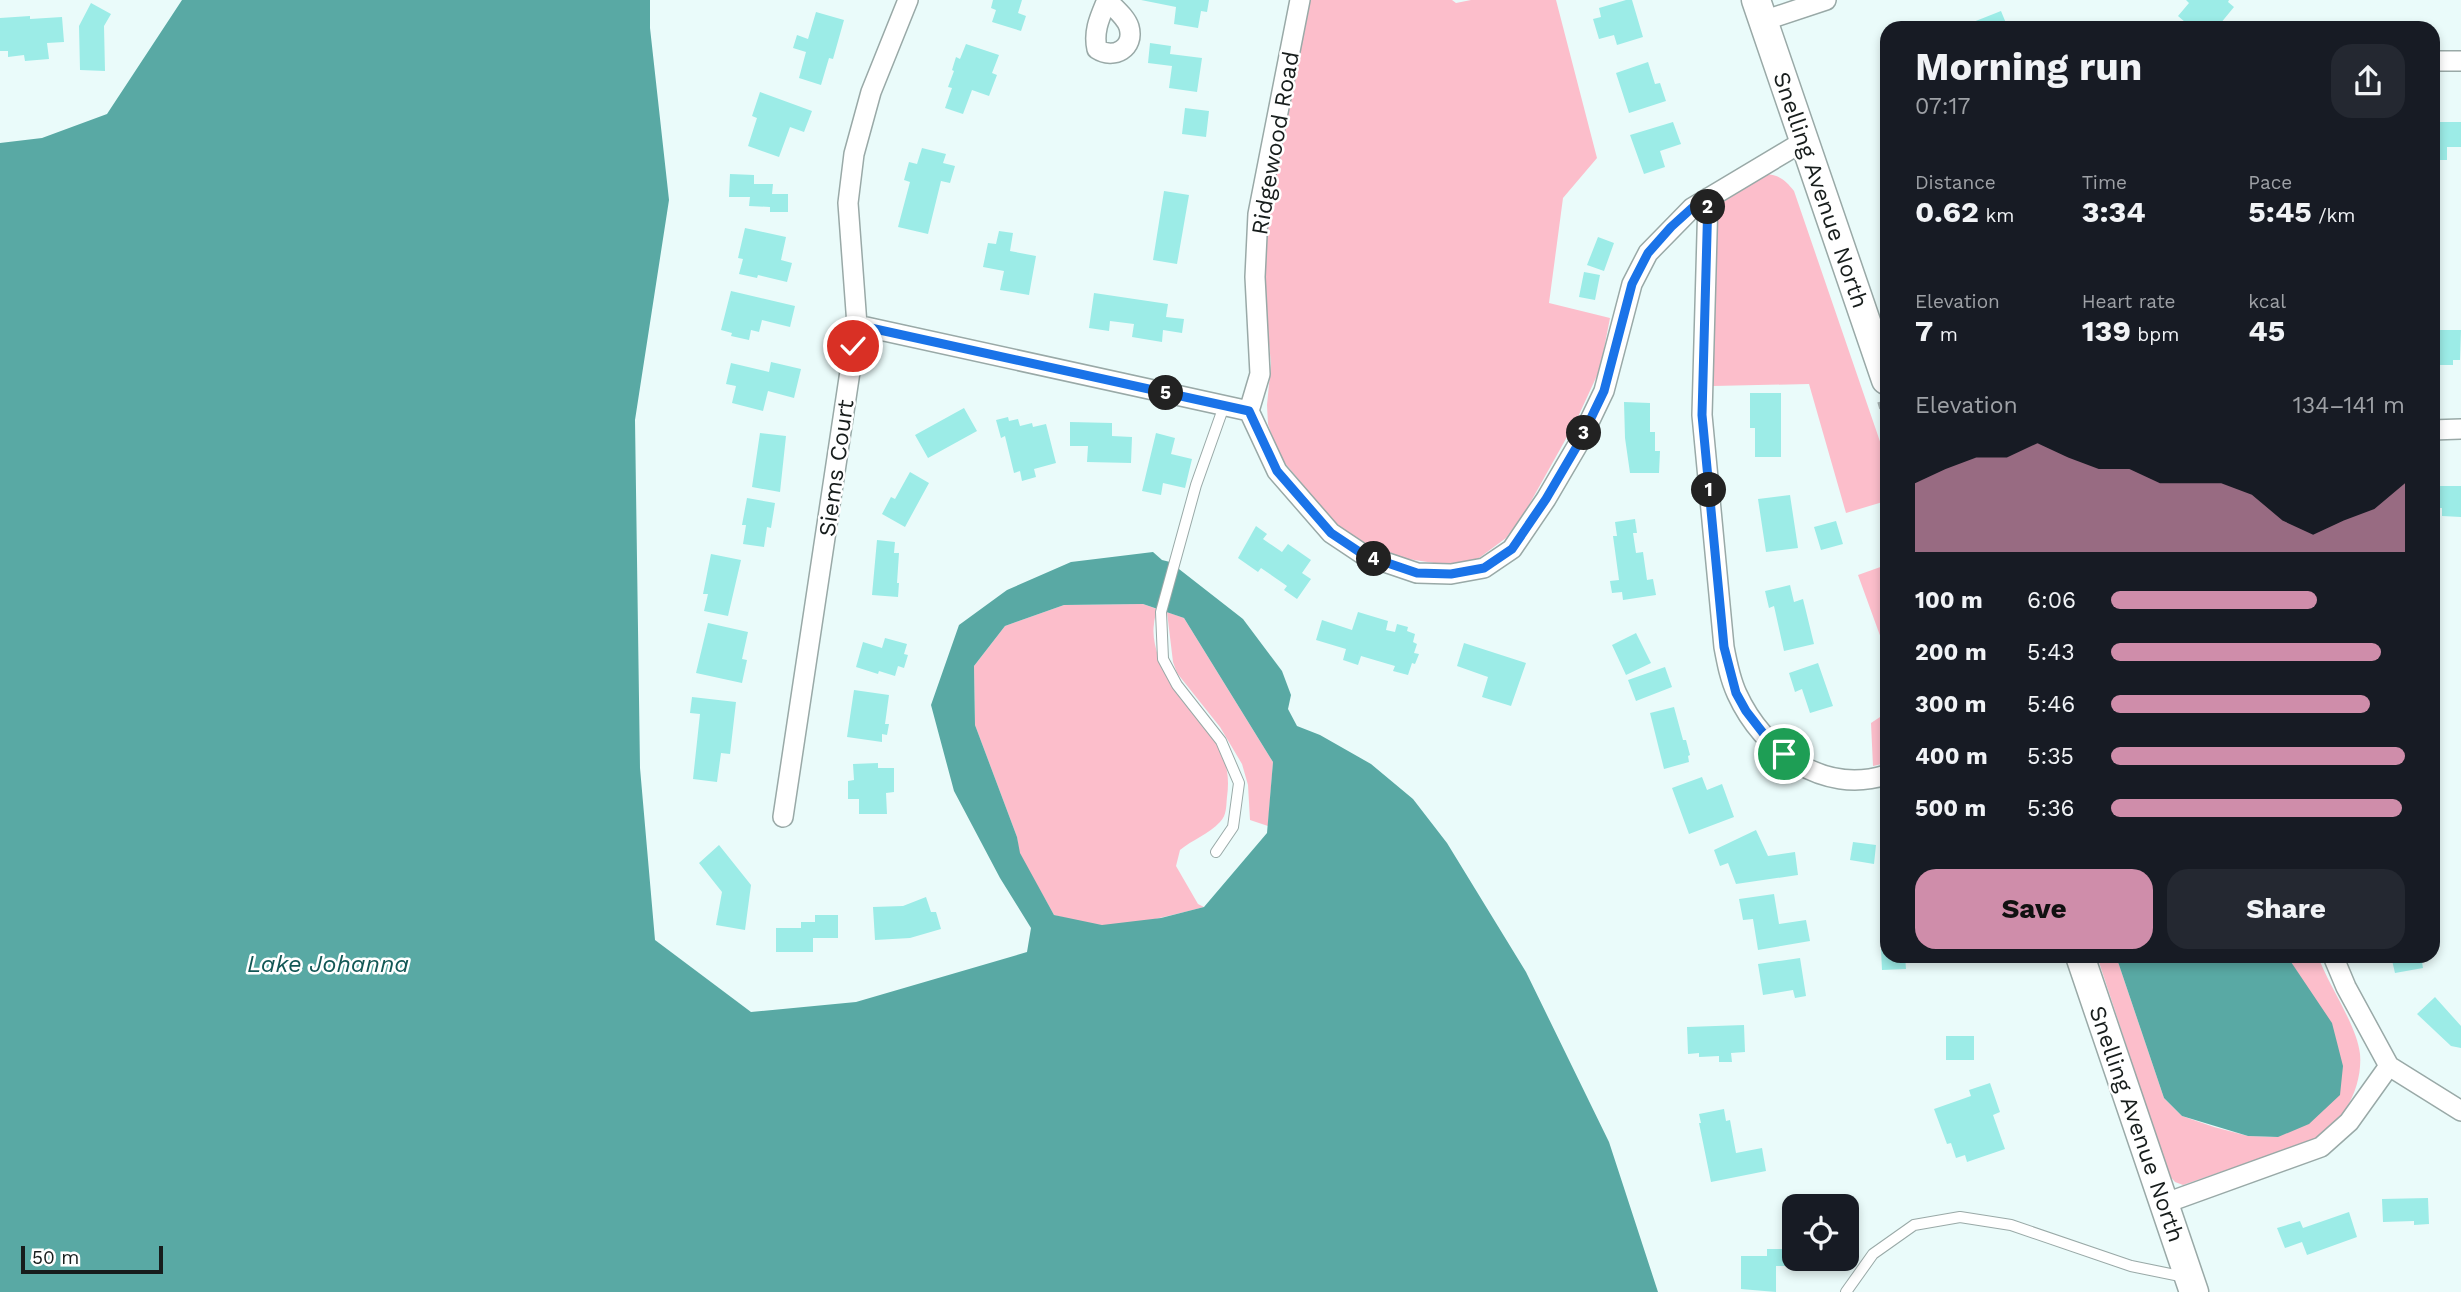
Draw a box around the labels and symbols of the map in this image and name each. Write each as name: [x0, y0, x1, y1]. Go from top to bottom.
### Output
street label: Ridgewood Road: [1246, 49, 1305, 237]
street label: Snelling Avenue North: [1767, 69, 1874, 312]
pin: 2: [1690, 190, 1726, 224]
pin: [823, 316, 883, 376]
pin: 5: [1148, 376, 1184, 410]
street label: Siems Court: [814, 398, 860, 538]
pin: 3: [1566, 416, 1602, 450]
pin: 1: [1692, 472, 1726, 508]
pin: 4: [1356, 542, 1392, 576]
pin: [1754, 724, 1814, 784]
water label: Lake Johanna: [247, 950, 409, 978]
street label: Snelling Avenue North: [2083, 1003, 2190, 1246]
scale bar: [21, 1243, 163, 1275]

